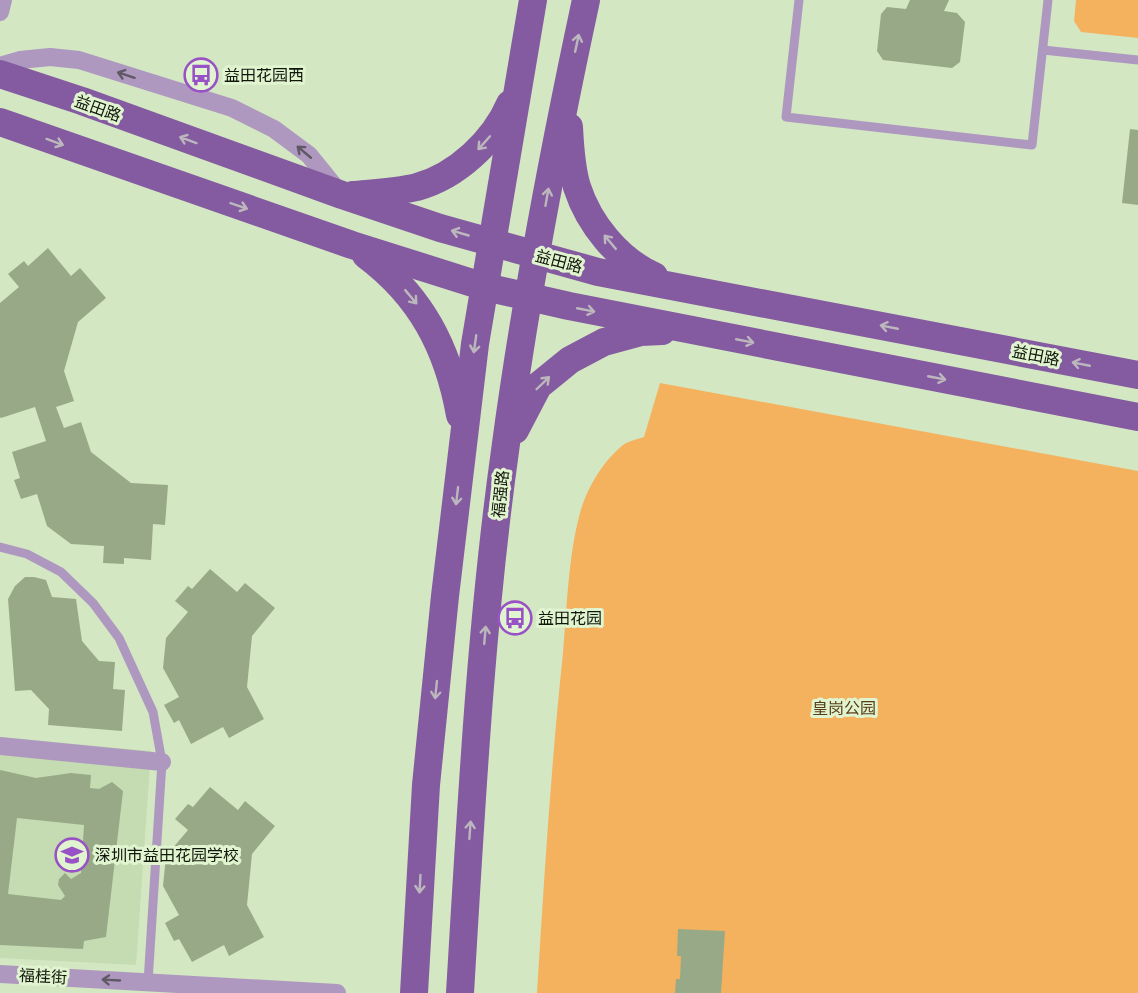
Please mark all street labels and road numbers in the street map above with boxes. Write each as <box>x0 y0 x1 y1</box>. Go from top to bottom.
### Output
street label: 益田路 <box>72 92 123 127</box>
street label: 益田路 <box>533 247 584 278</box>
street label: 益田路 <box>1010 343 1061 370</box>
street label: 福强路 <box>490 469 513 519</box>
street label: 福桂街 <box>18 967 67 988</box>

